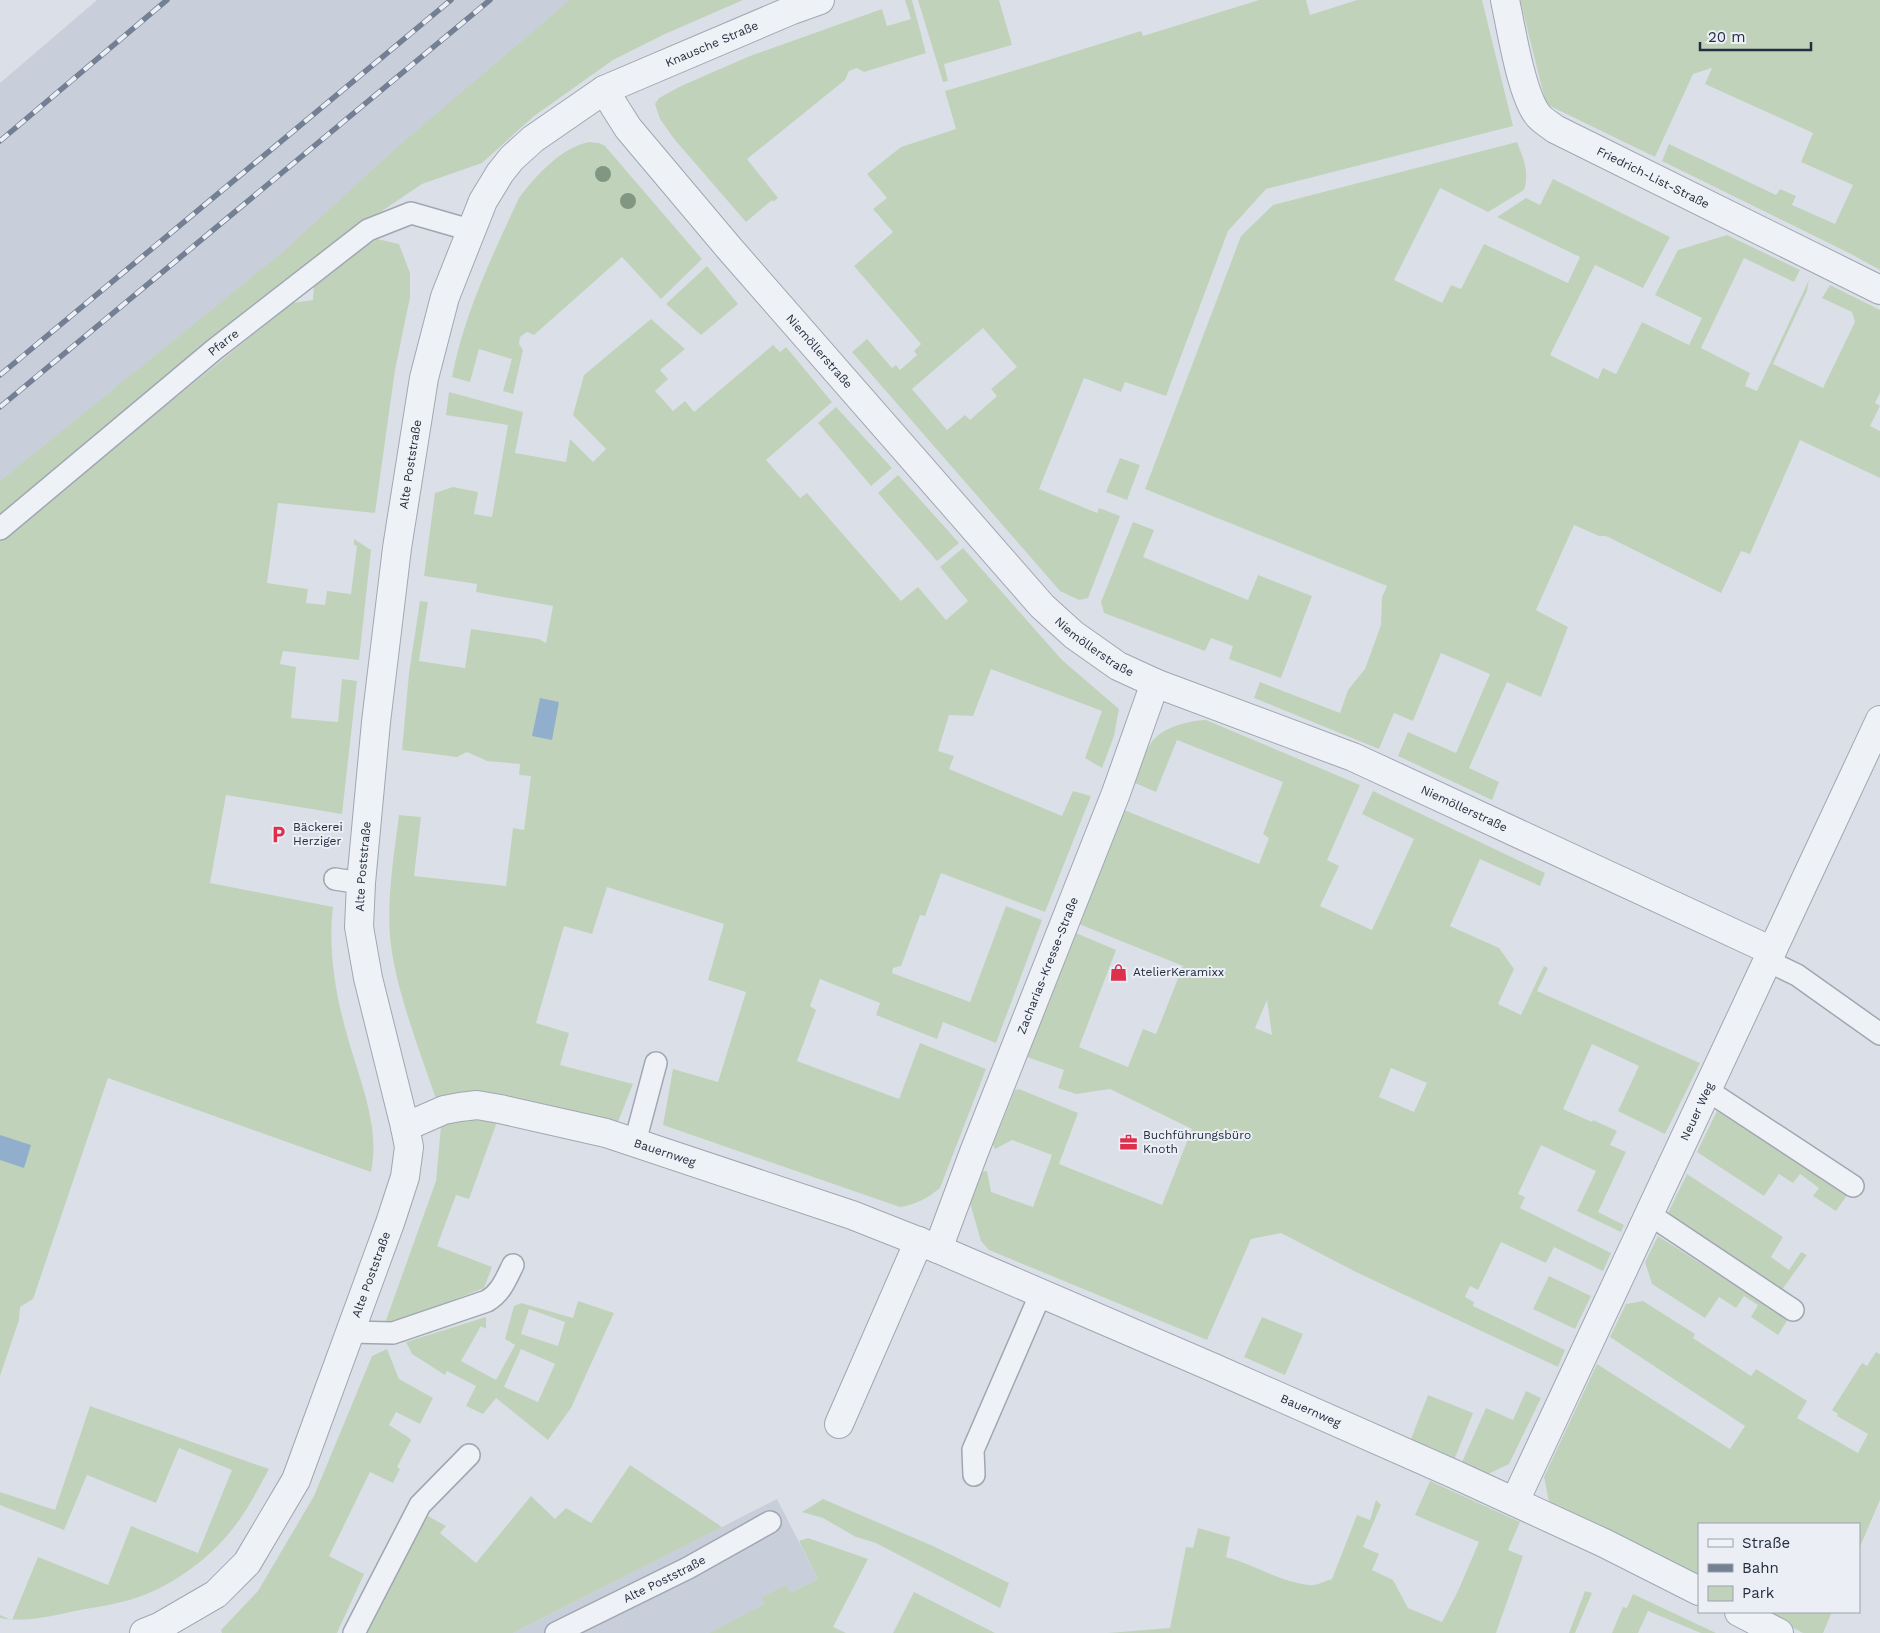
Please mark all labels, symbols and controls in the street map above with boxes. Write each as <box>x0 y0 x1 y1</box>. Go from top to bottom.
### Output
street label: Knausche Straße <box>663 18 760 70</box>
scale bar <box>1700 20 1811 52</box>
text: 20 m <box>1708 28 1746 46</box>
street label: Friedrich-List-Straße <box>1594 144 1712 211</box>
street label: Niemöllerstraße <box>783 311 855 391</box>
street label: Pfarre <box>205 326 242 359</box>
street label: Alte Poststraße <box>396 418 424 510</box>
street label: Niemöllerstraße <box>1052 614 1136 679</box>
street label: Niemöllerstraße <box>1419 782 1510 835</box>
place label: Bäckerei Herziger <box>293 820 343 848</box>
street label: Alte Poststraße <box>353 821 374 912</box>
parking icon: Bäckerei Herziger <box>269 824 289 844</box>
street label: Zacharias-Kresse-Straße <box>1014 895 1081 1036</box>
shop icon: AtelierKeramixx <box>1109 962 1129 982</box>
place label: AtelierKeramixx <box>1133 965 1224 979</box>
street label: Neuer Weg <box>1677 1079 1717 1143</box>
place label: Buchführungsbüro Knoth <box>1143 1128 1251 1156</box>
office icon: Buchführungsbüro Knoth <box>1119 1132 1139 1152</box>
street label: Bauernweg <box>632 1136 698 1170</box>
street label: Alte Poststraße <box>349 1230 393 1319</box>
street label: Bauernweg <box>1278 1391 1344 1430</box>
legend <box>1698 1523 1860 1613</box>
text: Straße <box>1742 1534 1790 1552</box>
street label: Alte Poststraße <box>621 1553 708 1606</box>
text: Bahn <box>1742 1559 1779 1577</box>
text: Park <box>1742 1584 1775 1602</box>

